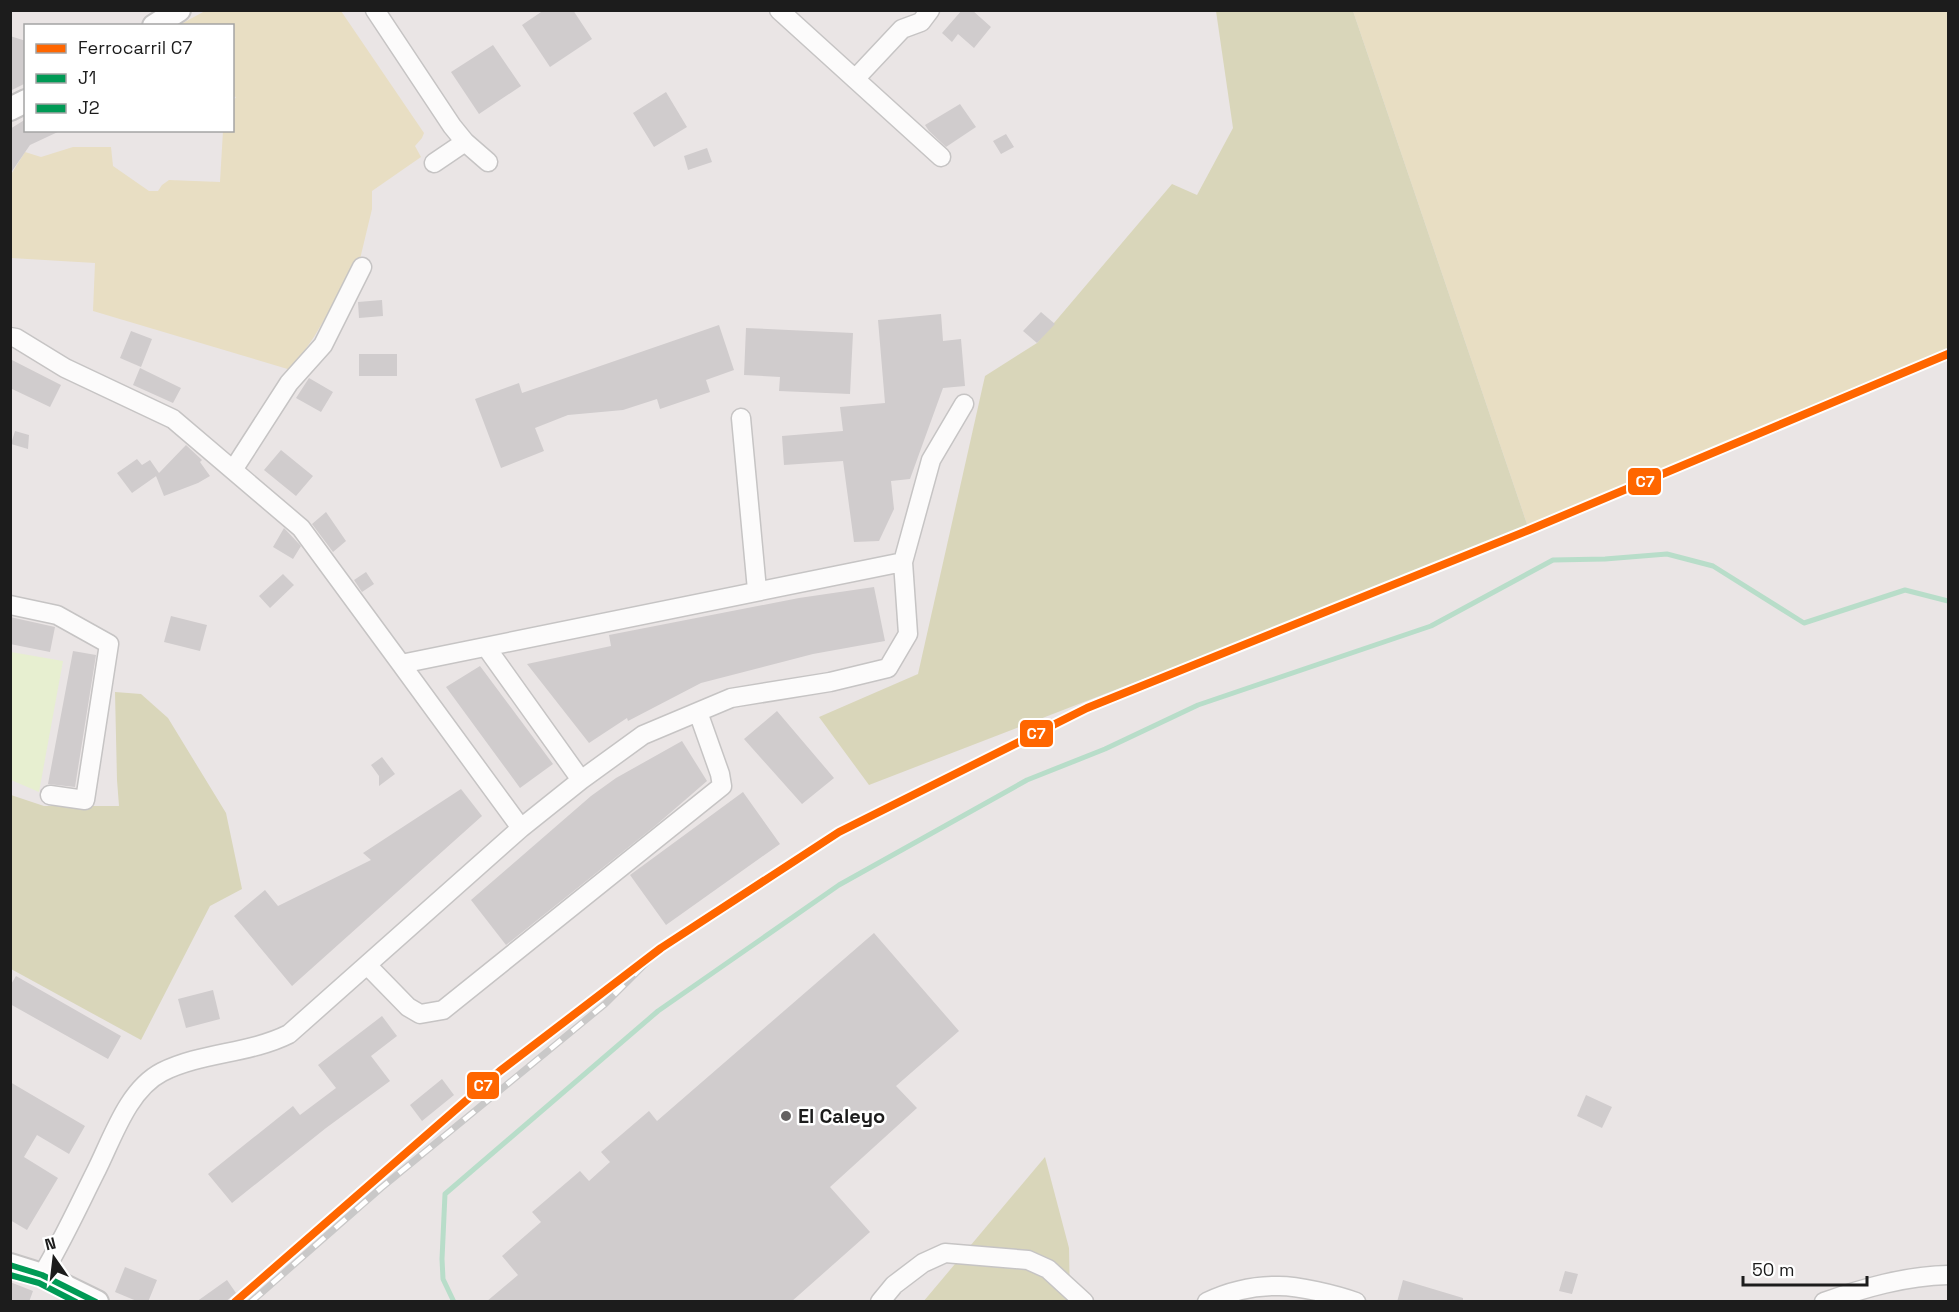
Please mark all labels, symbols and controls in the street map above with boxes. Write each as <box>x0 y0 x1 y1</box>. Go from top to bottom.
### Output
legend <box>24 24 234 132</box>
text: Ferrocarril C7 <box>78 36 192 59</box>
text: J1 <box>78 66 96 89</box>
text: J2 <box>78 96 100 119</box>
line badge: C7 <box>1627 467 1662 496</box>
text: C7 <box>1635 471 1655 492</box>
line badge: C7 <box>1019 719 1054 748</box>
text: C7 <box>1026 723 1046 744</box>
line badge: C7 <box>466 1071 500 1100</box>
text: C7 <box>473 1075 493 1096</box>
place label: El Caleyo <box>798 1103 885 1129</box>
marker: El Caleyo <box>779 1109 793 1123</box>
north arrow <box>24 1228 84 1288</box>
text: N <box>43 1232 58 1255</box>
scale bar <box>1743 1249 1868 1287</box>
text: 50 m <box>1752 1258 1794 1281</box>

